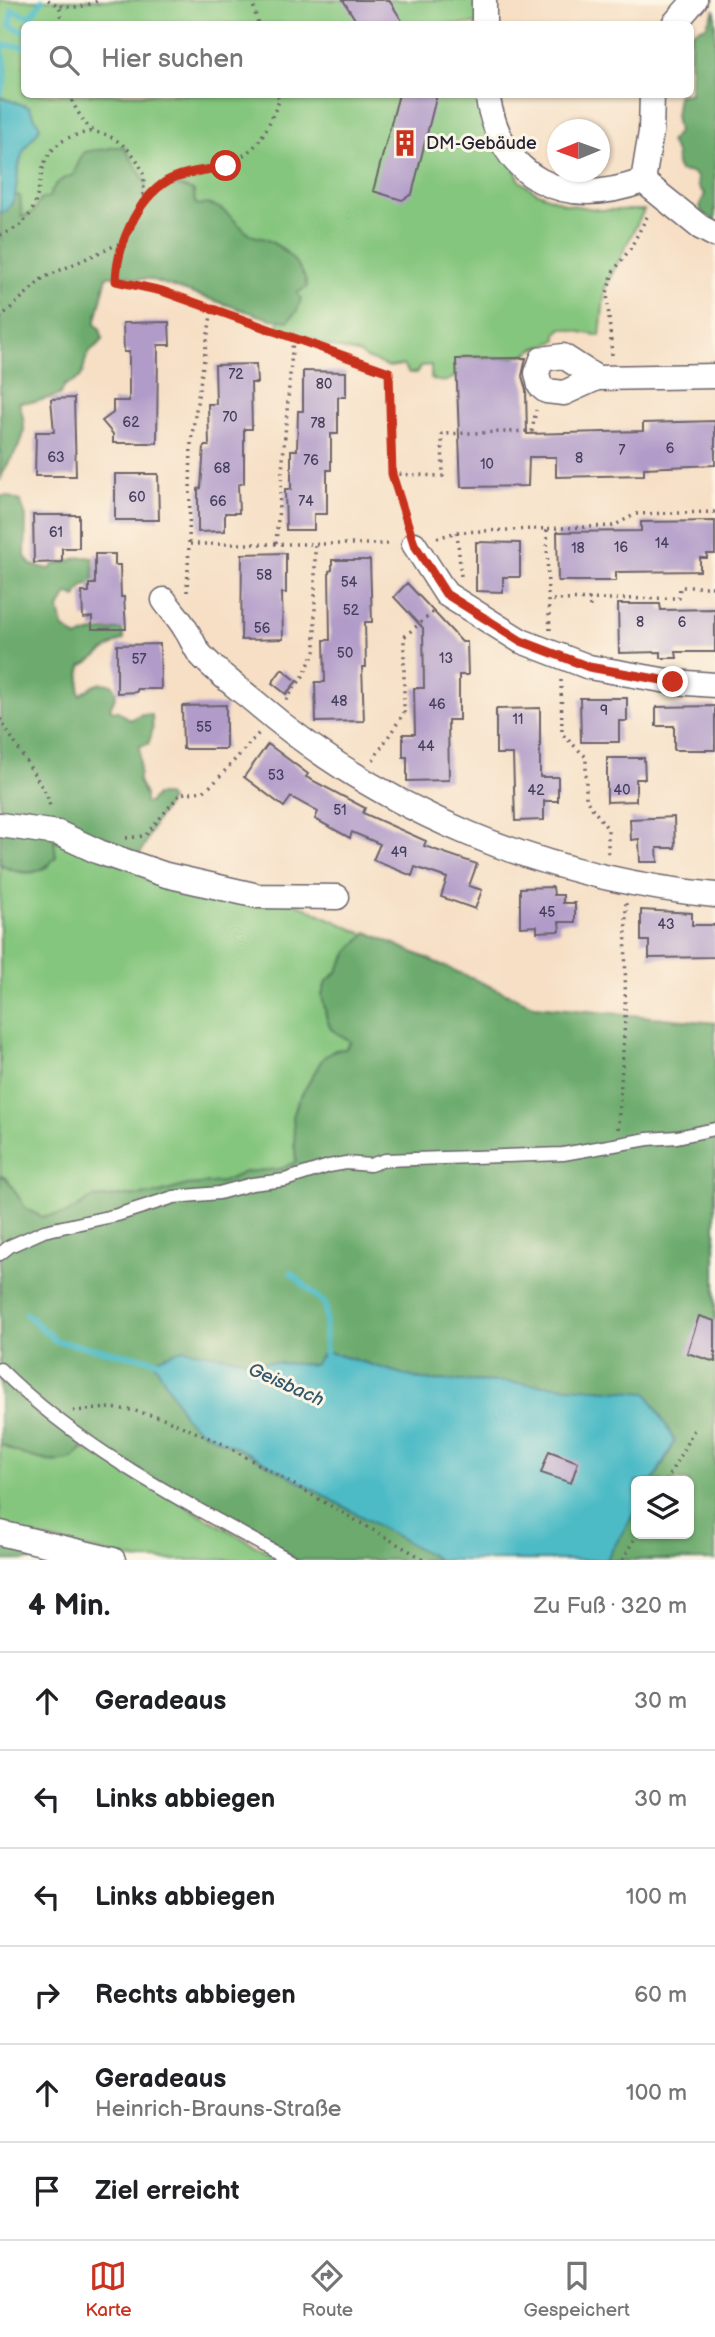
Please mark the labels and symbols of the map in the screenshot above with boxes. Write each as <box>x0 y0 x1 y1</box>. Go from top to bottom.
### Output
north arrow <box>547 119 610 182</box>
building icon: DM-Gebäude <box>390 128 420 158</box>
place label: DM-Gebäude <box>426 133 537 154</box>
route start <box>210 150 241 181</box>
house number: 72 <box>228 366 244 383</box>
house number: 80 <box>316 376 332 393</box>
house number: 70 <box>222 409 238 426</box>
house number: 62 <box>123 414 140 431</box>
house number: 78 <box>310 415 326 432</box>
house number: 6 <box>666 440 675 457</box>
house number: 7 <box>619 442 626 459</box>
house number: 63 <box>47 449 65 466</box>
house number: 8 <box>575 450 583 467</box>
house number: 76 <box>303 452 319 469</box>
house number: 10 <box>480 456 494 473</box>
house number: 68 <box>214 460 230 477</box>
house number: 60 <box>129 489 145 506</box>
house number: 66 <box>209 493 227 510</box>
house number: 74 <box>298 493 314 510</box>
house number: 61 <box>49 524 63 541</box>
house number: 14 <box>655 535 669 552</box>
house number: 16 <box>614 539 628 556</box>
house number: 18 <box>571 540 585 557</box>
house number: 58 <box>256 567 272 584</box>
house number: 54 <box>341 574 358 591</box>
house number: 52 <box>343 602 360 619</box>
house number: 8 <box>636 614 644 631</box>
house number: 6 <box>678 614 687 631</box>
house number: 56 <box>254 620 271 637</box>
house number: 50 <box>337 645 353 662</box>
house number: 13 <box>439 650 453 667</box>
house number: 57 <box>132 651 147 668</box>
route end <box>657 666 688 697</box>
house number: 48 <box>331 693 347 710</box>
house number: 46 <box>428 696 446 713</box>
house number: 9 <box>600 702 608 719</box>
house number: 11 <box>513 711 523 728</box>
house number: 55 <box>196 719 212 736</box>
house number: 44 <box>417 738 435 755</box>
house number: 53 <box>268 767 284 784</box>
house number: 42 <box>528 782 545 799</box>
house number: 40 <box>614 782 630 799</box>
house number: 51 <box>333 802 347 819</box>
house number: 49 <box>391 844 407 861</box>
house number: 45 <box>539 904 555 921</box>
house number: 43 <box>657 916 675 933</box>
water label: Geisbach <box>245 1358 327 1412</box>

